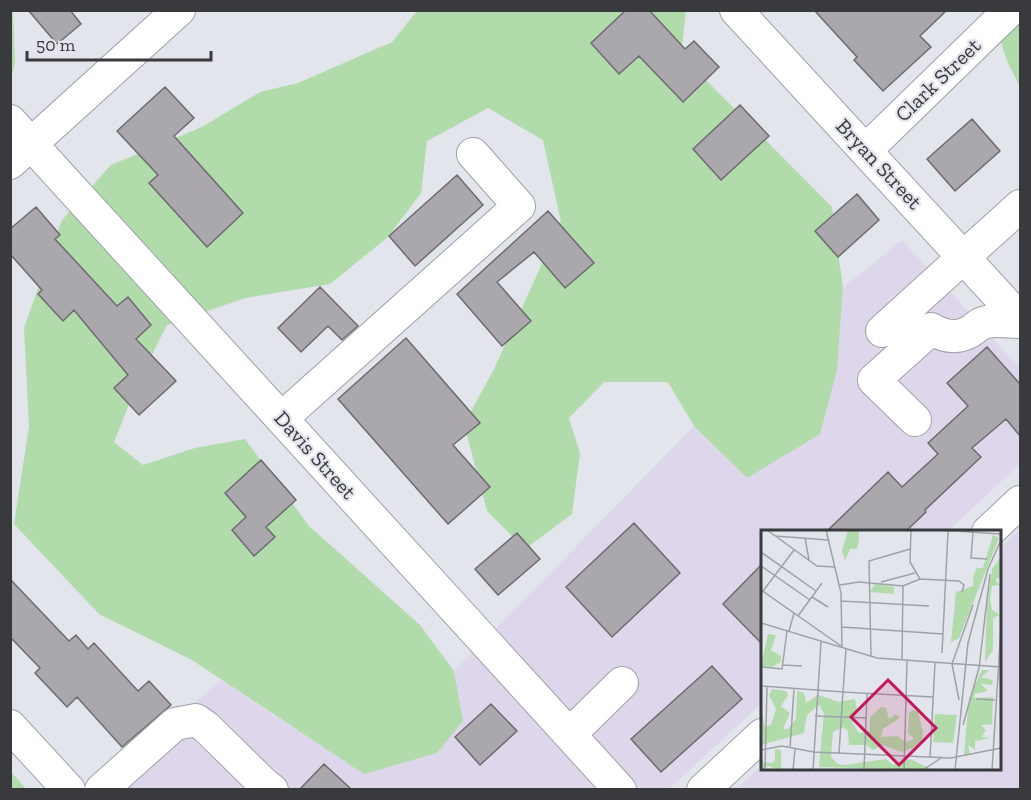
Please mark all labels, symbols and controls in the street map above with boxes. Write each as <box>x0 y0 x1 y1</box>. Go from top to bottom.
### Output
scale bar <box>27 24 212 62</box>
street label: Clark Street <box>890 33 986 126</box>
text: 50 m <box>36 34 76 56</box>
street label: Bryan Street <box>831 113 928 214</box>
street label: Davis Street <box>269 405 362 504</box>
inset map <box>761 530 1001 770</box>

